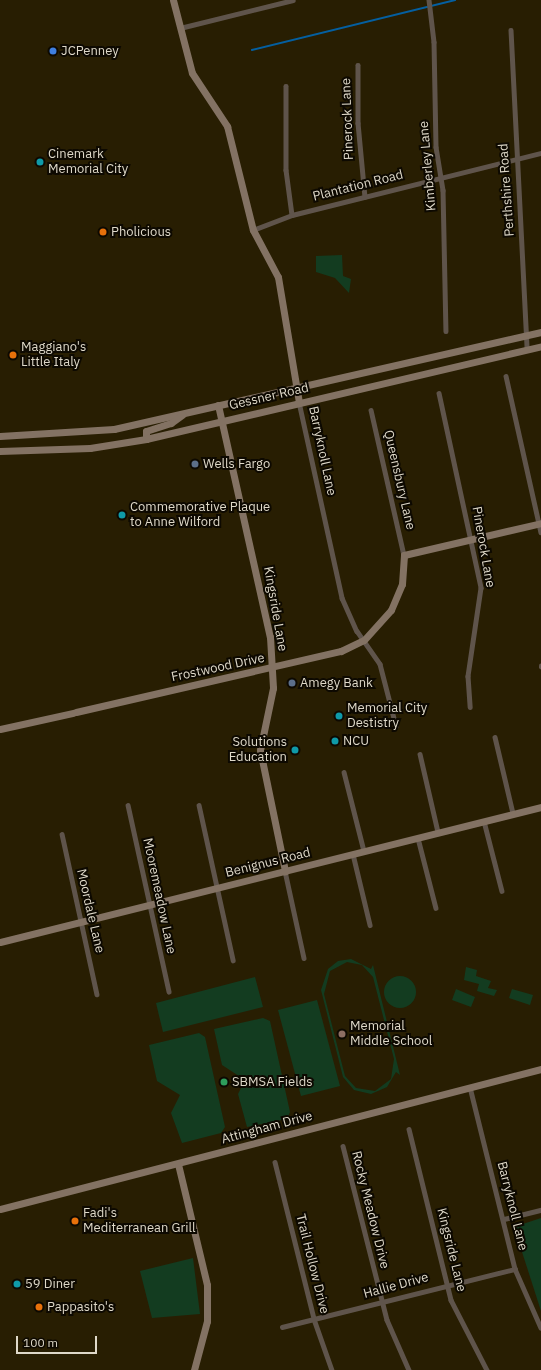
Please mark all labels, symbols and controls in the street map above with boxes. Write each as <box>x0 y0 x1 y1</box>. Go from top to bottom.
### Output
place label: JCPenney <box>61 43 119 59</box>
marker: JCPenney <box>48 46 58 56</box>
street label: Pinerock Lane <box>339 78 357 160</box>
street label: Kimberley Lane <box>416 120 440 212</box>
street label: Perthshire Road <box>496 143 518 237</box>
place label: Cinemark Memorial City <box>48 147 128 178</box>
marker: Cinemark Memorial City <box>35 157 45 167</box>
street label: Plantation Road <box>311 167 405 205</box>
place label: Pholicious <box>111 224 171 240</box>
marker: Pholicious <box>98 227 108 237</box>
place label: Maggiano's Little Italy <box>21 340 86 371</box>
marker: Maggiano's Little Italy <box>8 350 18 360</box>
street label: Gessner Road <box>228 380 310 414</box>
street label: Barryknoll Lane <box>305 405 339 497</box>
street label: Queensbury Lane <box>380 429 418 531</box>
place label: Wells Fargo <box>203 456 270 472</box>
marker: Wells Fargo <box>190 459 200 469</box>
place label: Commemorative Plaque to Anne Wilford <box>130 500 270 531</box>
street label: Pinerock Lane <box>468 505 498 589</box>
marker: Commemorative Plaque to Anne Wilford <box>117 510 127 520</box>
street label: Kingsride Lane <box>260 565 290 653</box>
street label: Frostwood Drive <box>170 650 266 686</box>
place label: Amegy Bank <box>300 675 373 691</box>
marker: Amegy Bank <box>287 678 297 688</box>
place label: Memorial City Destistry <box>347 701 427 732</box>
marker: Memorial City Destistry <box>334 711 344 721</box>
place label: NCU <box>343 733 369 749</box>
place label: Solutions Education <box>229 735 287 766</box>
marker: NCU <box>330 736 340 746</box>
marker: Solutions Education <box>290 745 300 755</box>
street label: Mooremeadow Lane <box>139 837 179 955</box>
street label: Benignus Road <box>224 845 312 881</box>
street label: Moordale Lane <box>73 867 107 955</box>
place label: Memorial Middle School <box>350 1019 432 1050</box>
marker: Memorial Middle School <box>337 1029 347 1039</box>
place label: SBMSA Fields <box>232 1074 313 1090</box>
marker: SBMSA Fields <box>219 1077 229 1087</box>
street label: Attingham Drive <box>220 1108 314 1148</box>
street label: Rocky Meadow Drive <box>348 1149 392 1271</box>
street label: Barryknoll Lane <box>493 1160 531 1252</box>
place label: Fadi's Mediterranean Grill <box>83 1206 196 1237</box>
street label: Kingsride Lane <box>433 1206 469 1294</box>
street label: Trail Hollow Drive <box>292 1212 332 1316</box>
marker: Fadi's Mediterranean Grill <box>70 1216 80 1226</box>
street label: Hallie Drive <box>362 1270 430 1302</box>
place label: 59 Diner <box>25 1276 75 1292</box>
marker: 59 Diner <box>12 1279 22 1289</box>
place label: Pappasito's <box>47 1299 114 1315</box>
marker: Pappasito's <box>34 1302 44 1312</box>
scale bar <box>18 1328 99 1354</box>
text: 100 m <box>23 1335 58 1350</box>

